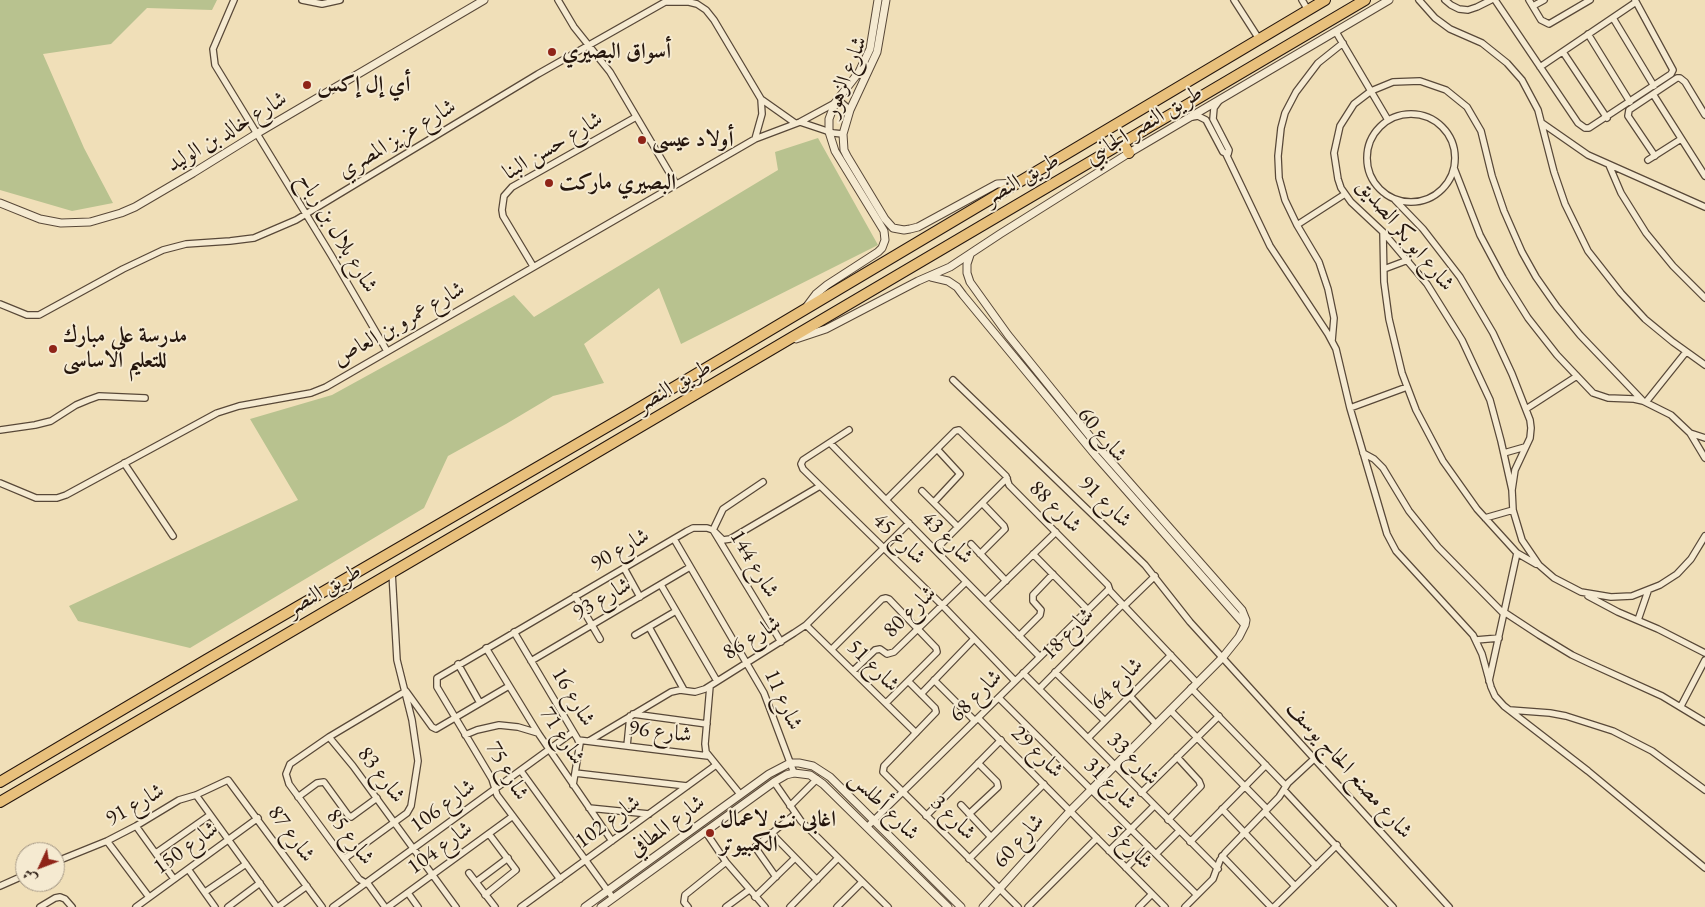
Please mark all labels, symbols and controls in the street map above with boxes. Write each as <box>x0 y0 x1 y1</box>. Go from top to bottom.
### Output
street label: شارع الزهور <box>818 33 874 121</box>
place label: أسواق البصيري <box>562 39 671 65</box>
marker: أسواق البصيري <box>546 46 558 58</box>
place label: أي إل إكس <box>317 72 410 98</box>
marker: أي إل إكس <box>301 79 313 91</box>
street label: طريق النصر الجانبي <box>1080 80 1208 170</box>
street label: شارع خالد بن الوليد <box>162 86 292 178</box>
street label: شارع عزيز المصري <box>333 93 461 185</box>
street label: شارع حسن البنا <box>498 106 608 186</box>
place label: أولاد عيسى <box>652 127 734 153</box>
marker: أولاد عيسى <box>636 134 648 146</box>
street label: طريق النصر <box>980 147 1064 211</box>
street label: شارع بلال بن رباح <box>291 168 383 298</box>
place label: البصيري ماركت <box>559 170 676 196</box>
street label: شارع ابو بكر الصديق <box>1350 173 1460 297</box>
marker: البصيري ماركت <box>543 177 555 189</box>
street label: شارع عمرو بن العاص <box>328 276 470 372</box>
place label: مدرسة على مبارك للتعليم الاساسى <box>63 323 187 374</box>
marker: مدرسة على مبارك للتعليم الاساسى <box>47 343 59 355</box>
street label: طريق النصر <box>632 354 716 418</box>
street label: شارع 60 <box>1071 402 1133 468</box>
street label: شارع 91 <box>1073 470 1137 534</box>
street label: شارع 88 <box>1023 475 1087 539</box>
street label: شارع 43 <box>915 506 979 570</box>
street label: شارع 45 <box>867 507 931 571</box>
street label: شارع 90 <box>586 523 654 577</box>
street label: شارع 144 <box>724 525 784 603</box>
street label: طريق النصر <box>282 558 366 622</box>
street label: شارع 93 <box>568 572 636 626</box>
street label: شارع 80 <box>878 580 942 644</box>
street label: شارع 18 <box>1036 602 1100 666</box>
street label: شارع 86 <box>718 610 786 666</box>
street label: شارع 51 <box>841 634 905 698</box>
street label: شارع 64 <box>1085 652 1149 716</box>
street label: شارع 16 <box>545 663 601 731</box>
street label: شارع 68 <box>944 664 1008 728</box>
street label: شارع 11 <box>758 666 808 734</box>
street label: شارع مصنع الحاج يوسف <box>1280 696 1418 844</box>
street label: شارع 71 <box>534 702 590 770</box>
street label: شارع 96 <box>627 715 693 749</box>
street label: شارع 29 <box>1005 720 1069 784</box>
street label: شارع 33 <box>1101 727 1165 791</box>
street label: شارع 75 <box>480 737 534 805</box>
street label: شارع 83 <box>351 742 411 808</box>
street label: شارع 31 <box>1078 752 1142 816</box>
street label: شارع أطلس <box>843 765 925 847</box>
street label: شارع 106 <box>405 773 481 839</box>
street label: شارع 91 <box>101 778 169 832</box>
street label: شارع 102 <box>570 789 646 855</box>
street label: شارع المطافي <box>624 789 710 863</box>
street label: شارع 3 <box>925 790 981 846</box>
street label: شارع 87 <box>262 800 320 868</box>
street label: شارع 85 <box>320 804 380 870</box>
place label: اغابى نت لاعمال الكمبيوتر <box>720 807 836 858</box>
street label: شارع 60 <box>988 808 1050 874</box>
street label: شارع 150 <box>148 815 224 881</box>
street label: شارع 104 <box>402 815 478 881</box>
street label: شارع 5 <box>1102 819 1158 875</box>
marker: اغابى نت لاعمال الكمبيوتر <box>704 827 716 839</box>
north arrow <box>15 842 65 892</box>
text: ش <box>18 865 41 888</box>

